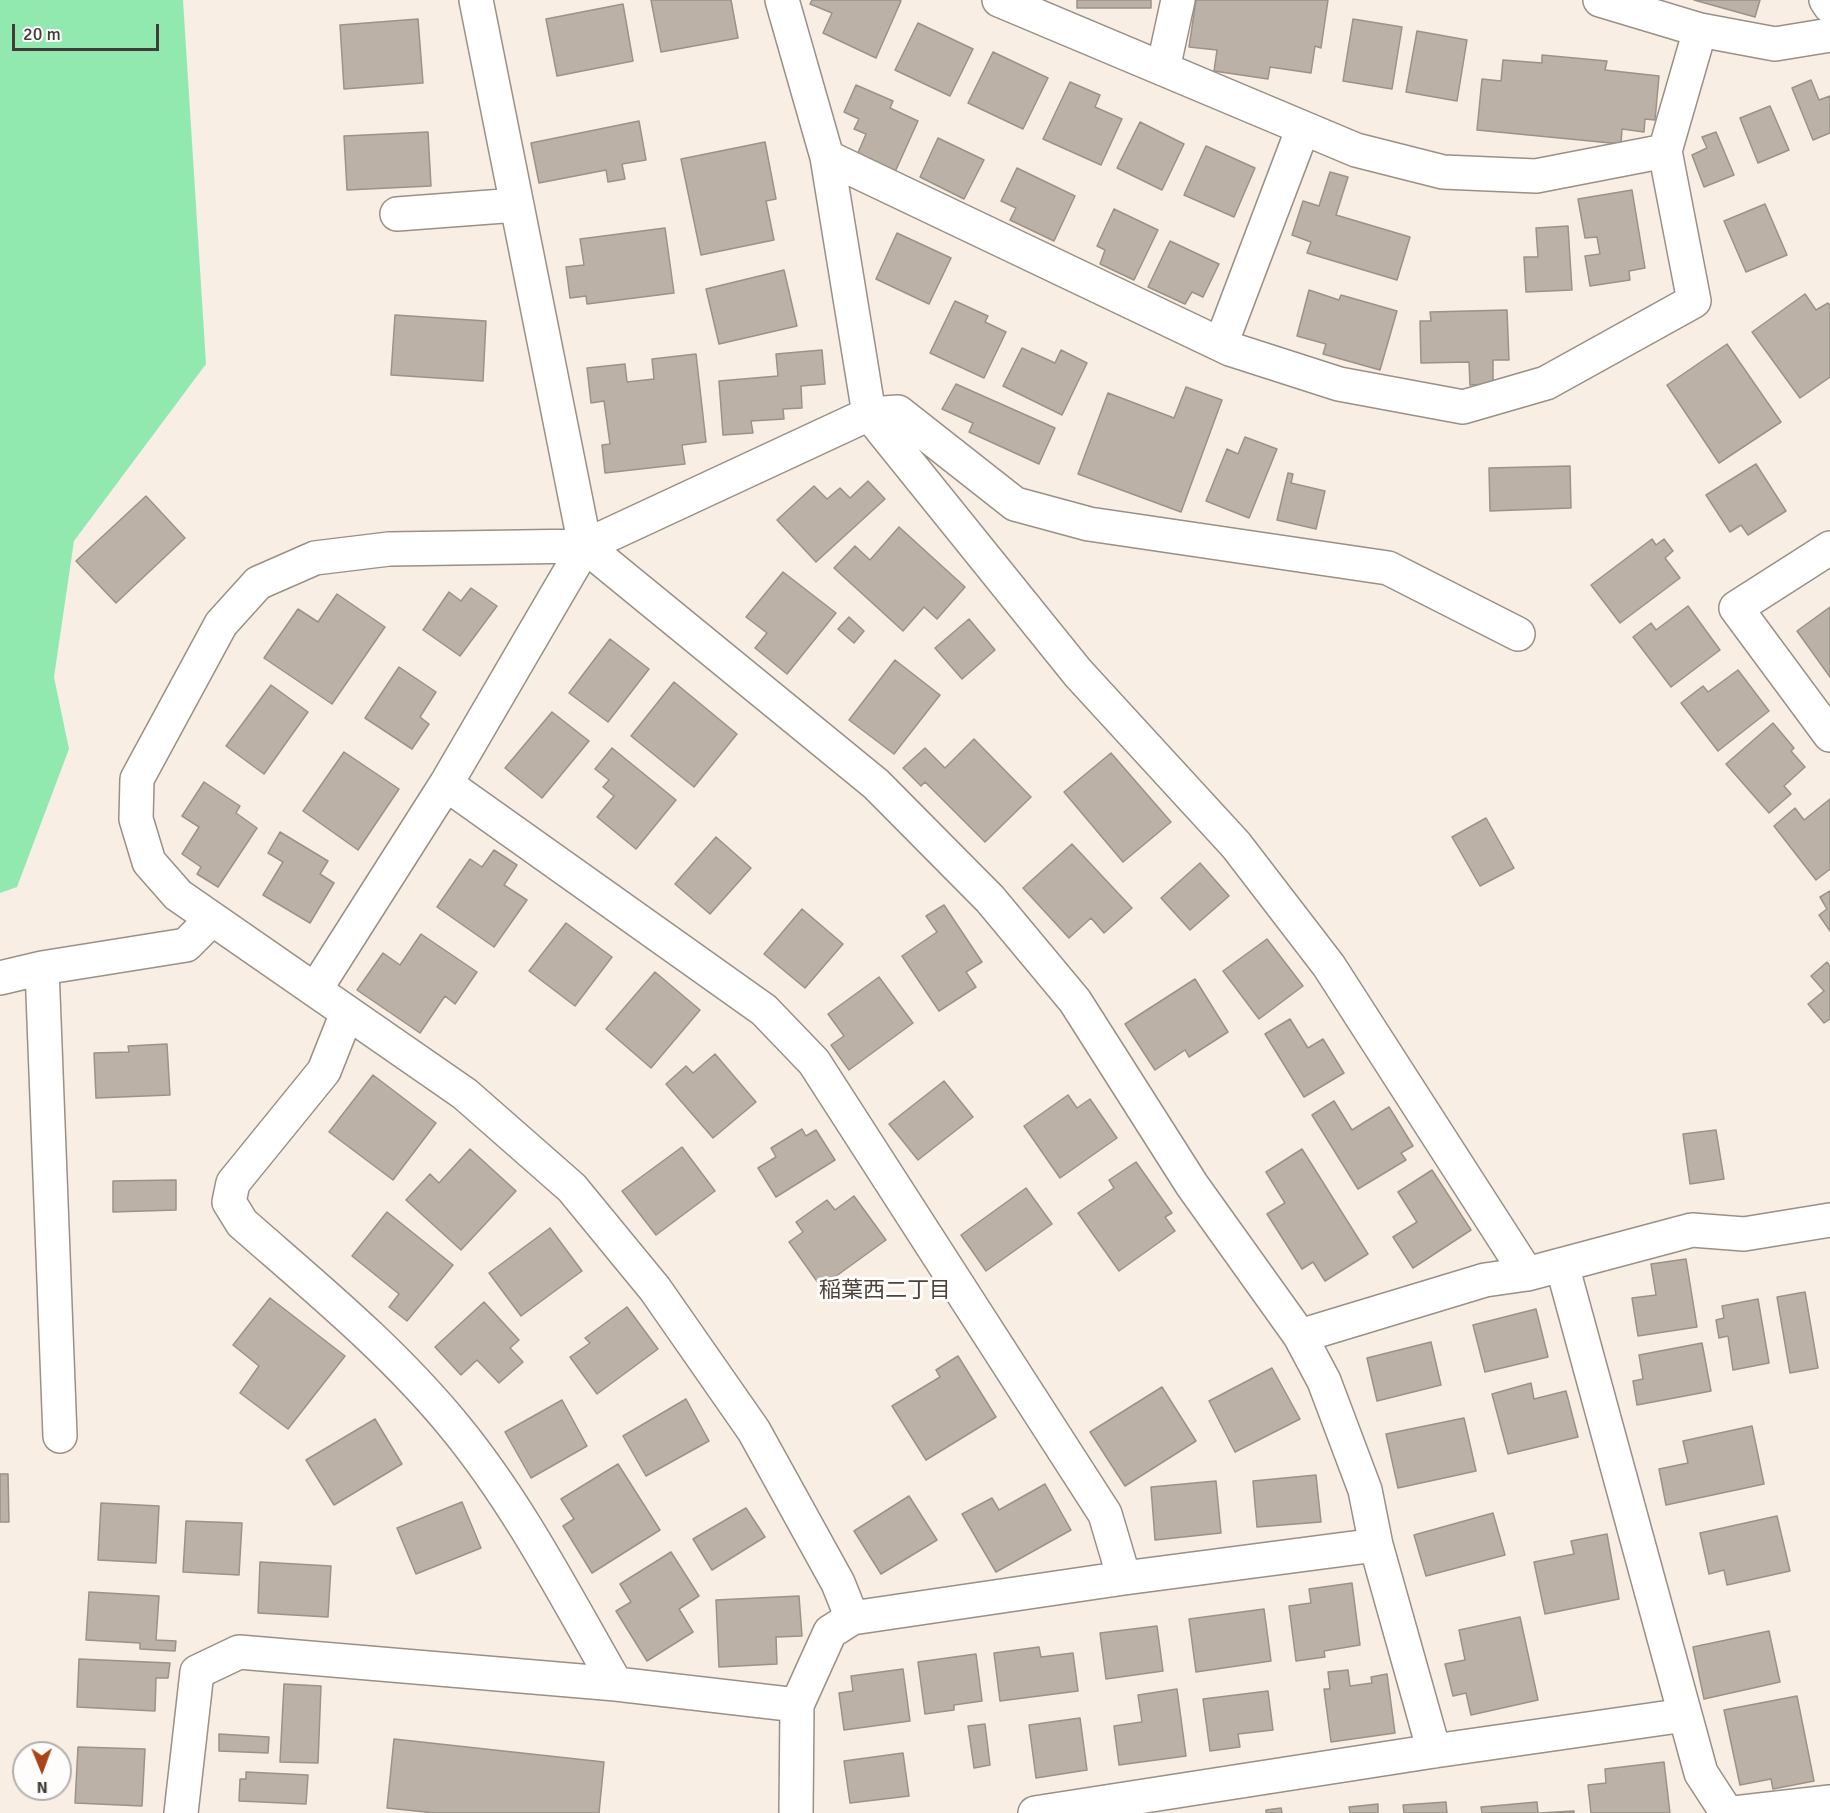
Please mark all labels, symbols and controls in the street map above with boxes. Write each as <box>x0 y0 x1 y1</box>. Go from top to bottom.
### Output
scale bar <box>15 12 162 50</box>
text: 20 m <box>23 23 61 45</box>
district label: 稲葉西二丁目 <box>819 1278 951 1304</box>
north arrow <box>12 1741 72 1801</box>
text: N <box>37 1777 48 1797</box>

